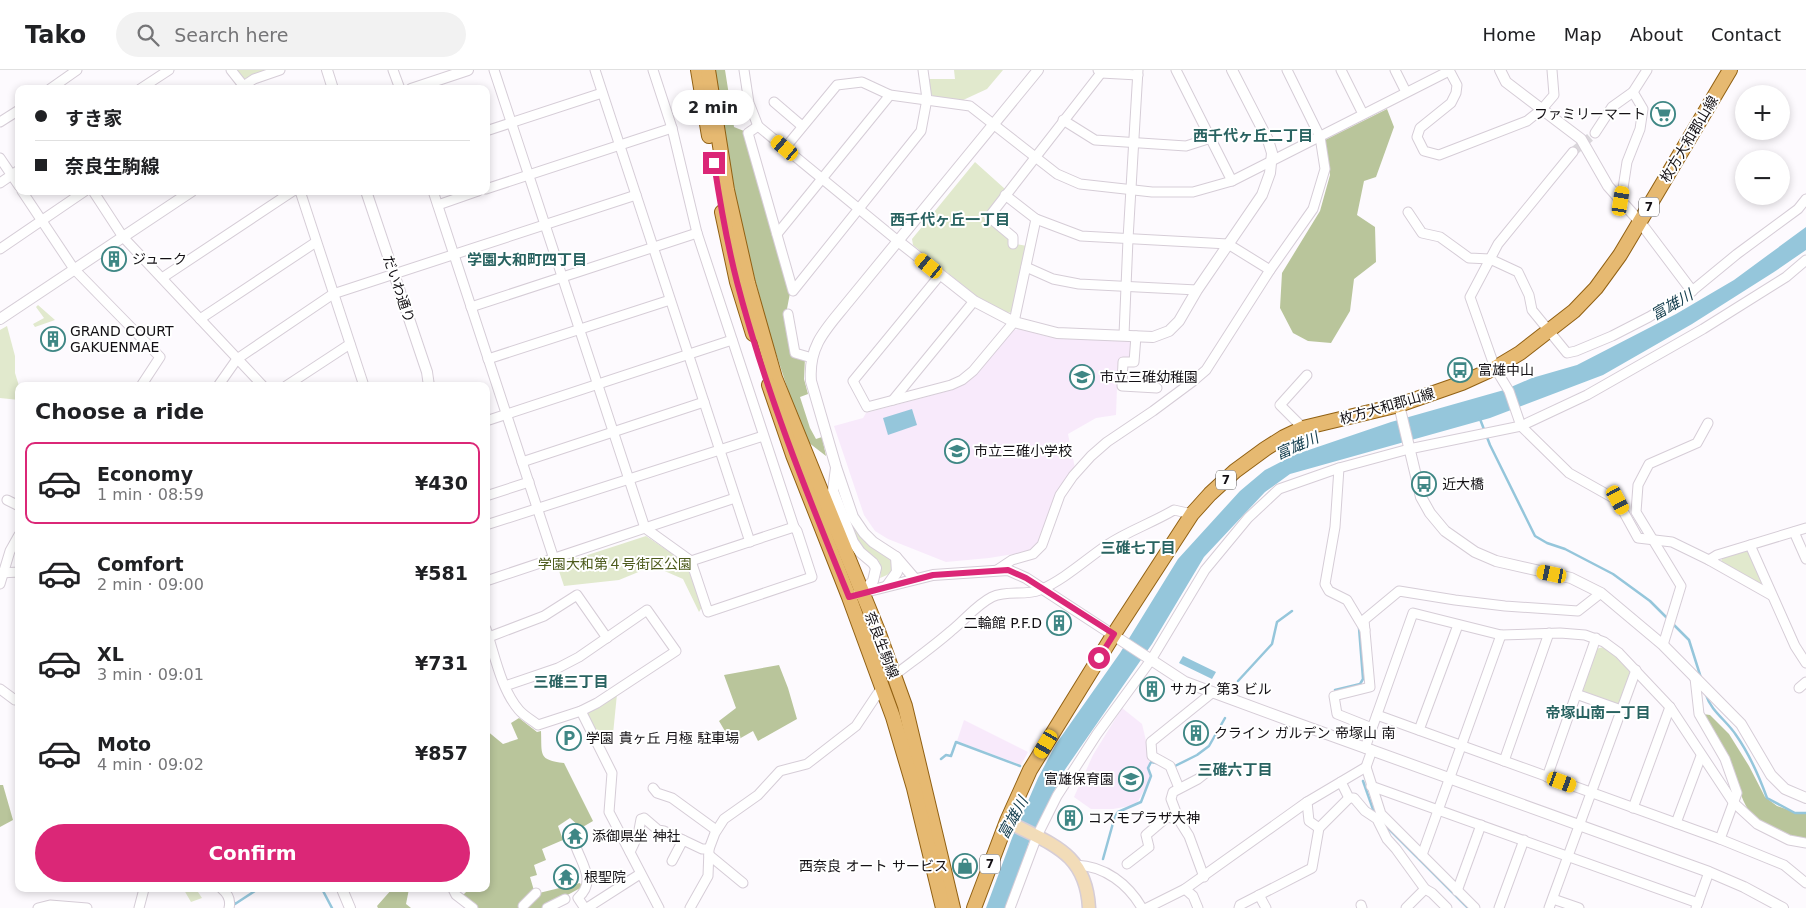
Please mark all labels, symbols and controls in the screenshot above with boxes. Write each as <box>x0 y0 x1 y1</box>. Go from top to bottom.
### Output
search box <box>116 12 466 57</box>
text: Tako <box>25 21 86 49</box>
icon: search <box>134 21 162 49</box>
text: Search here <box>174 24 288 46</box>
text: Home <box>1483 24 1536 45</box>
text: Map <box>1564 24 1602 45</box>
text: About <box>1630 24 1683 45</box>
text: Contact <box>1711 24 1781 45</box>
map controls <box>1735 85 1790 205</box>
button: + <box>1735 85 1790 140</box>
callout: 2 min <box>673 91 755 126</box>
street label: 枚方大和郡山線 <box>1657 93 1721 185</box>
text: 2 min <box>688 98 738 117</box>
supermarket icon: ファミリーマート <box>1650 101 1676 127</box>
place label: ファミリーマート <box>1534 106 1646 122</box>
text: すき家 <box>65 107 122 129</box>
district label: 西千代ヶ丘二丁目 <box>1193 127 1313 145</box>
car <box>768 133 801 163</box>
button: − <box>1735 150 1790 205</box>
route end <box>703 152 725 174</box>
text: 奈良生駒線 <box>65 155 160 177</box>
car <box>1611 185 1630 217</box>
road number: 7 <box>1639 198 1659 216</box>
district label: 西千代ヶ丘一丁目 <box>890 211 1010 229</box>
building icon: ジューク <box>101 246 127 272</box>
place label: ジューク <box>132 251 187 267</box>
district label: 学園大和町四丁目 <box>467 251 587 269</box>
car <box>912 251 945 281</box>
street label: だいわ通り <box>380 253 418 325</box>
water label: 富雄川 <box>1648 285 1698 324</box>
place label: GRAND COURT GAKUENMAE <box>70 323 174 355</box>
building icon: GRAND COURT GAKUENMAE <box>40 326 66 352</box>
bus stop icon: 富雄中山 <box>1447 357 1473 383</box>
place label: 富雄中山 <box>1478 362 1534 378</box>
school or university icon: 市立三碓幼稚園 <box>1069 364 1095 390</box>
place label: 市立三碓幼稚園 <box>1100 369 1198 385</box>
street label: 枚方大和郡山線 <box>1338 385 1436 427</box>
text: Choose a ride <box>35 399 204 424</box>
water label: 富雄川 <box>1273 428 1323 463</box>
school or university icon: 市立三碓小学校 <box>944 438 970 464</box>
place label: 市立三碓小学校 <box>974 443 1072 459</box>
icon: car <box>37 461 82 506</box>
text: Economy <box>97 463 193 485</box>
road number: 7 <box>1216 470 1236 490</box>
bus stop icon: 近大橋 <box>1411 471 1437 497</box>
text: ¥430 <box>415 472 468 494</box>
place label: 近大橋 <box>1442 476 1484 492</box>
car <box>1604 483 1631 517</box>
text: 1 min · 08:59 <box>97 485 204 504</box>
district label: 三碓七丁目 <box>1100 539 1176 557</box>
icon: car <box>37 551 82 596</box>
text: Comfort <box>97 553 184 575</box>
park label: 学園大和第４号街区公園 <box>538 556 692 572</box>
text: ¥581 <box>415 562 468 584</box>
car <box>1535 564 1568 584</box>
text: 2 min · 09:00 <box>97 575 204 594</box>
street label: 奈良生駒線 <box>862 609 902 681</box>
building icon: 二輪館 P.F.D <box>1046 610 1072 636</box>
place label: 二輪館 P.F.D <box>964 615 1042 631</box>
icon: car <box>37 641 82 686</box>
text: XL <box>97 643 124 665</box>
route start <box>1088 647 1110 669</box>
text: ¥731 <box>415 652 468 674</box>
text: 3 min · 09:01 <box>97 665 204 684</box>
district label: 三碓三丁目 <box>533 673 609 691</box>
building icon: サカイ 第3 ビル <box>1139 676 1165 702</box>
place label: サカイ 第3 ビル <box>1170 681 1272 697</box>
district label: 帝塚山南一丁目 <box>1545 704 1651 722</box>
building icon: クライン ガルデン 帝塚山 南 <box>1183 720 1209 746</box>
parking icon: 学園 貴ヶ丘 月極 駐車場 <box>556 725 582 751</box>
place label: クライン ガルデン 帝塚山 南 <box>1214 725 1395 741</box>
car <box>1032 727 1059 761</box>
place label: 学園 貴ヶ丘 月極 駐車場 <box>586 730 739 746</box>
icon: car <box>37 731 82 776</box>
text: Moto <box>97 733 151 755</box>
text: ¥857 <box>415 742 468 764</box>
text: 4 min · 09:02 <box>97 755 204 774</box>
district label: 三碓六丁目 <box>1197 761 1273 779</box>
school or university icon: 富雄保育園 <box>1118 766 1144 792</box>
car <box>1545 770 1578 794</box>
place label: 富雄保育園 <box>1044 771 1114 787</box>
water label: 富雄川 <box>994 792 1033 842</box>
building icon: コスモプラザ大神 <box>1057 805 1083 831</box>
place label: コスモプラザ大神 <box>1088 810 1200 826</box>
temple icon: 添御県坐 神社 <box>562 823 588 849</box>
button: Confirm <box>35 824 470 882</box>
place label: 添御県坐 神社 <box>592 828 680 844</box>
shop icon: 西奈良 オート サービス <box>952 853 978 879</box>
road number: 7 <box>980 854 1000 874</box>
place label: 西奈良 オート サービス <box>799 858 948 874</box>
temple icon: 根聖院 <box>553 864 579 890</box>
place label: 根聖院 <box>584 869 626 885</box>

